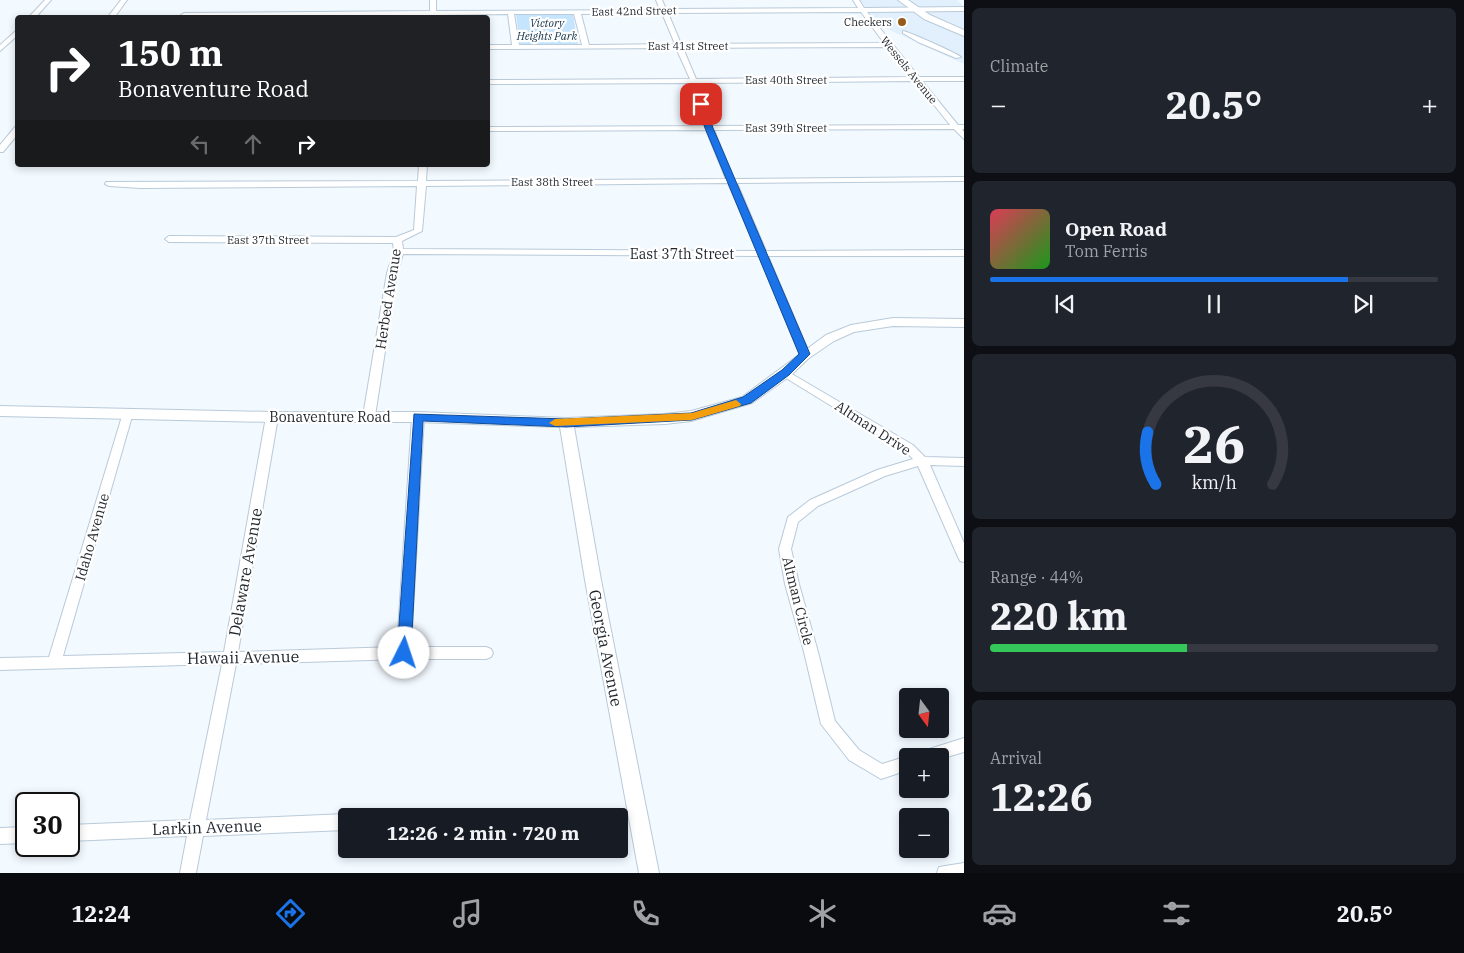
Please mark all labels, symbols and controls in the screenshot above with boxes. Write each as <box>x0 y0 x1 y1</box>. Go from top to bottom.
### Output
street label: East 42nd Street <box>591 3 677 19</box>
place label: Checkers <box>844 15 892 29</box>
park label: Victory Heights Park <box>516 16 577 43</box>
marker: Checkers <box>896 16 908 28</box>
text: 150 m <box>118 30 223 76</box>
street label: Wessels Avenue <box>878 34 940 107</box>
icon: right <box>35 35 100 100</box>
street label: East 41st Street <box>648 39 728 53</box>
text: Climate <box>990 56 1048 76</box>
street label: East 40th Street <box>745 73 827 87</box>
text: Bonaventure Road <box>118 74 309 103</box>
text: 20.5° <box>1166 80 1262 129</box>
pin <box>680 83 722 125</box>
text: − <box>990 86 1007 123</box>
text: + <box>1421 86 1438 123</box>
icon: arrive <box>687 90 715 118</box>
street label: East 39th Street <box>745 121 827 135</box>
icon: left <box>186 130 214 158</box>
icon: ahead <box>239 130 267 158</box>
icon: right <box>292 130 320 158</box>
street label: East 38th Street <box>511 175 593 189</box>
text: Open Road <box>1065 217 1167 241</box>
street label: East 37th Street <box>227 233 309 247</box>
text: Tom Ferris <box>1065 241 1148 261</box>
street label: East 37th Street <box>630 245 734 263</box>
street label: Herbed Avenue <box>371 247 405 351</box>
icon: previous <box>1051 290 1079 318</box>
icon: pause <box>1200 290 1228 318</box>
icon: next <box>1349 290 1377 318</box>
street label: Altman Drive <box>832 397 914 459</box>
street label: Bonaventure Road <box>269 408 391 426</box>
text: 26 <box>1183 410 1245 477</box>
text: km/h <box>1191 471 1237 494</box>
street label: Idaho Avenue <box>71 491 113 583</box>
street label: Delaware Avenue <box>224 506 266 638</box>
street label: Altman Circle <box>778 555 818 647</box>
text: Range · 44% <box>990 567 1083 587</box>
street label: Georgia Avenue <box>585 588 627 708</box>
text: 220 km <box>990 591 1128 640</box>
position arrow <box>377 626 429 678</box>
street label: Hawaii Avenue <box>187 646 299 668</box>
north arrow <box>899 688 949 738</box>
map controls <box>899 688 949 858</box>
button: + <box>899 748 949 798</box>
text: Arrival <box>990 748 1042 768</box>
text: 12:26 <box>990 772 1093 821</box>
speed limit sign: 30 <box>15 792 80 857</box>
button: − <box>899 808 949 858</box>
street label: Larkin Avenue <box>152 815 262 839</box>
text: 12:26 · 2 min · 720 m <box>387 821 579 845</box>
icon: directions <box>273 896 308 931</box>
icon: music <box>450 896 485 931</box>
icon: phone <box>628 896 663 931</box>
icon: climate <box>805 896 840 931</box>
icon: car <box>982 896 1017 931</box>
icon: filters <box>1159 896 1194 931</box>
text: 12:24 <box>71 899 131 928</box>
text: 20.5° <box>1337 899 1393 928</box>

